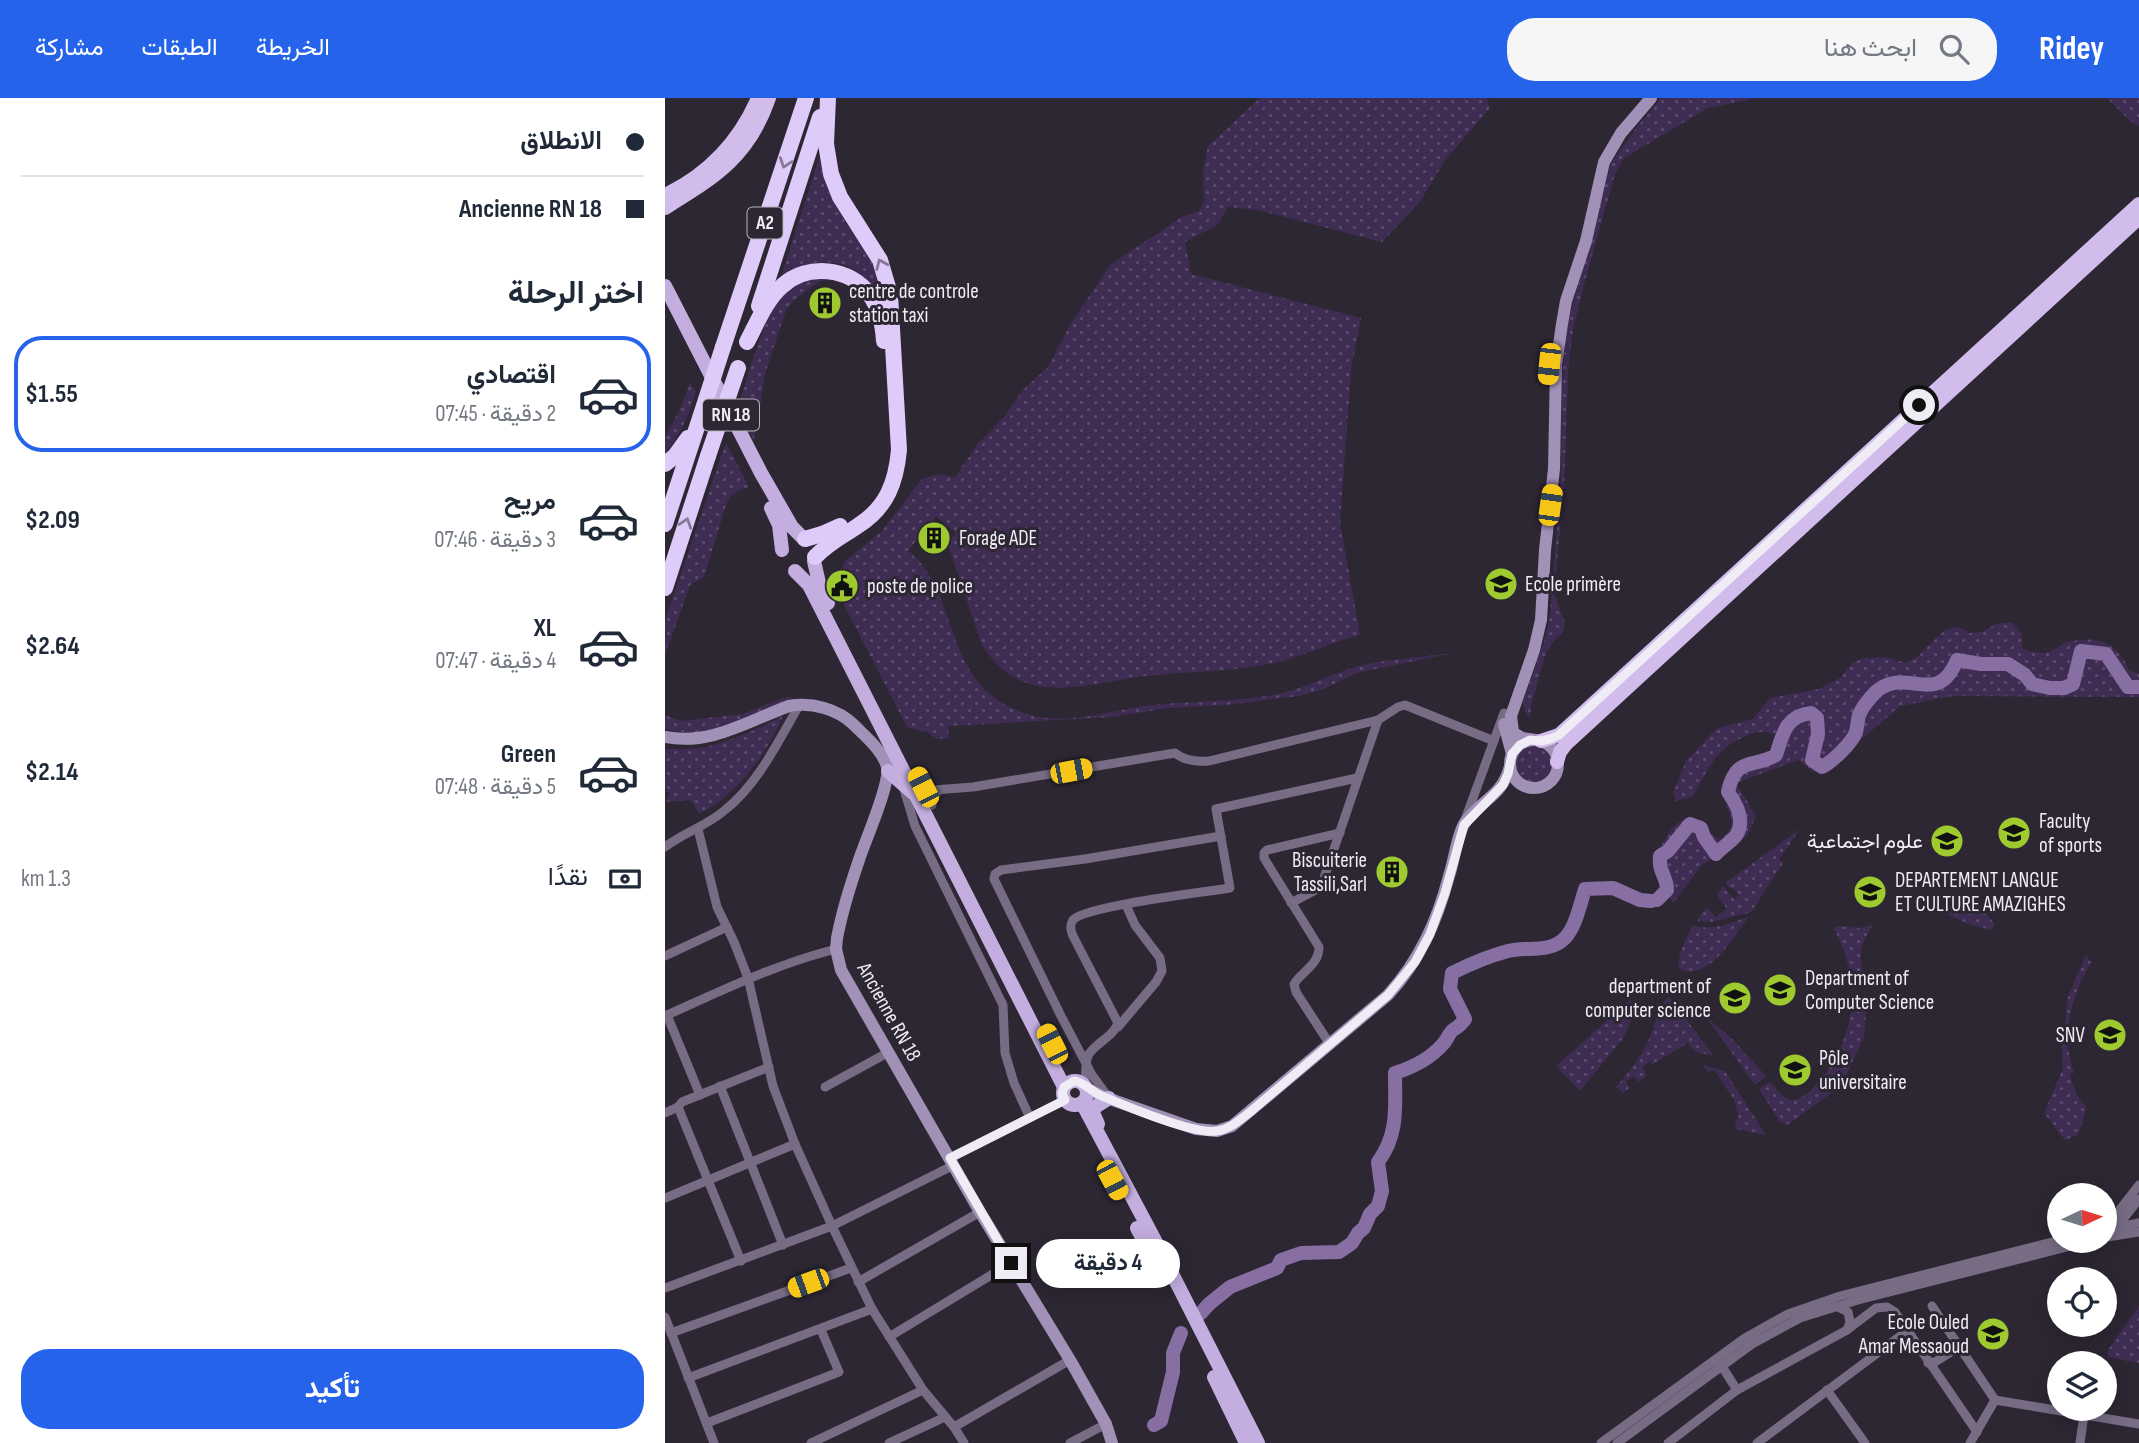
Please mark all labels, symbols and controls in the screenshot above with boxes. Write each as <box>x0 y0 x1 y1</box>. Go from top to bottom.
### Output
search box <box>1507 18 1997 81</box>
text: Ridey <box>2039 29 2104 69</box>
icon: search <box>1935 30 1973 68</box>
text: مشاركة <box>35 33 103 62</box>
text: الطبقات <box>141 33 218 62</box>
text: الخريطة <box>256 33 330 62</box>
text: ابحث هنا <box>1824 33 1917 64</box>
text: الانطلاق <box>520 126 602 157</box>
one-way arrow <box>779 156 793 169</box>
text: Ancienne RN 18 <box>459 194 602 225</box>
road number: A2 <box>747 208 783 238</box>
one-way arrow <box>875 259 889 271</box>
text: اختر الرحلة <box>508 274 644 313</box>
place label: centre de controle station taxi <box>849 279 979 328</box>
building icon: centre de controle station taxi <box>806 284 844 322</box>
car <box>1537 342 1562 386</box>
text: اقتصادي <box>467 360 556 391</box>
icon: car <box>577 363 640 426</box>
text: $1.55 <box>25 379 78 410</box>
route start <box>1903 389 1935 421</box>
text: 2 دقيقة · 07:45 <box>435 400 556 428</box>
road number: RN 18 <box>703 400 759 430</box>
car <box>1537 483 1564 527</box>
text: مريح <box>504 486 556 517</box>
icon: car <box>577 489 640 552</box>
text: $2.09 <box>25 505 80 536</box>
one-way arrow <box>678 518 693 530</box>
building icon: Forage ADE <box>915 519 953 557</box>
text: 3 دقيقة · 07:46 <box>434 526 556 554</box>
place label: Forage ADE <box>959 526 1037 551</box>
school or university icon: Ecole primère <box>1482 565 1520 603</box>
public building icon: poste de police <box>823 567 861 605</box>
place label: Ecole primère <box>1525 572 1621 597</box>
place label: poste de police <box>867 574 973 599</box>
text: XL <box>534 613 556 644</box>
icon: car <box>577 615 640 678</box>
text: $2.64 <box>25 631 80 662</box>
text: 4 دقيقة · 07:47 <box>435 647 556 675</box>
text: Green <box>501 739 556 770</box>
icon: car <box>577 741 640 804</box>
text: $2.14 <box>25 757 78 788</box>
car <box>1049 757 1094 785</box>
car <box>905 764 942 810</box>
text: 5 دقيقة · 07:48 <box>435 773 556 801</box>
place label: Faculty of sports <box>2039 809 2102 858</box>
school or university icon: Faculty of sports <box>1995 814 2033 852</box>
school or university icon: علوم اجتماعية <box>1928 822 1966 860</box>
place label: علوم اجتماعية <box>1807 829 1923 855</box>
place label: Biscuiterie Tassili,Sarl <box>1292 848 1367 897</box>
building icon: Biscuiterie Tassili,Sarl <box>1373 853 1411 891</box>
icon: cash <box>606 860 644 898</box>
text: نقدًا <box>548 862 588 893</box>
text: 1.3 km <box>21 865 71 893</box>
place label: DEPARTEMENT LANGUE ET CULTURE AMAZIGHES <box>1895 868 2066 917</box>
school or university icon: DEPARTEMENT LANGUE ET CULTURE AMAZIGHES <box>1851 873 1889 911</box>
street label: Ancienne RN 18 <box>851 957 926 1066</box>
place label: Department of Computer Science <box>1805 966 1934 1015</box>
school or university icon: Department of Computer Science <box>1761 971 1799 1009</box>
place label: department of computer science <box>1585 974 1712 1023</box>
school or university icon: department of computer science <box>1716 979 1754 1017</box>
school or university icon: SNV <box>2091 1016 2129 1054</box>
car <box>1034 1021 1071 1067</box>
place label: SNV <box>2056 1023 2086 1048</box>
place label: Pôle universitaire <box>1819 1046 1907 1095</box>
school or university icon: Pôle universitaire <box>1776 1051 1814 1089</box>
car <box>1093 1157 1132 1203</box>
north arrow <box>2047 1183 2117 1253</box>
map controls <box>2047 1183 2117 1421</box>
callout: 4 دقيقة <box>1035 1238 1179 1288</box>
route end <box>995 1247 1027 1279</box>
text: 4 دقيقة <box>1074 1249 1142 1277</box>
car <box>785 1266 832 1300</box>
button: locate <box>2047 1267 2117 1337</box>
place label: Ecole Ouled Amar Messaoud <box>1858 1310 1969 1359</box>
school or university icon: Ecole Ouled Amar Messaoud <box>1974 1315 2012 1353</box>
button: تأكيد <box>21 1349 644 1429</box>
button: layers <box>2047 1351 2117 1421</box>

